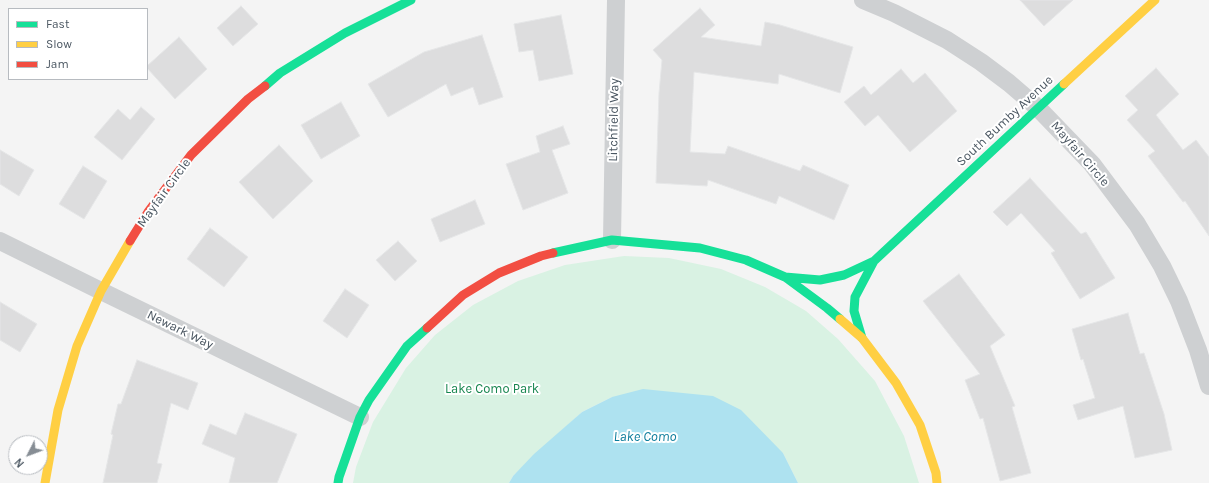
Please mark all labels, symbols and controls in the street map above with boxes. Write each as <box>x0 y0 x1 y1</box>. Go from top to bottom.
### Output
legend <box>8 8 148 80</box>
text: Fast <box>46 17 69 31</box>
text: Slow <box>46 37 72 51</box>
text: Jam <box>46 57 69 71</box>
street label: South Bumby Avenue <box>953 72 1057 170</box>
street label: Litchfield Way <box>605 78 623 162</box>
street label: Mayfair Circle <box>1048 118 1112 190</box>
street label: Mayfair Circle <box>134 156 194 230</box>
street label: Newark Way <box>144 307 216 353</box>
park label: Lake Como Park <box>445 381 539 397</box>
water label: Lake Como <box>614 429 676 445</box>
north arrow <box>8 435 48 475</box>
text: N <box>12 455 27 470</box>

